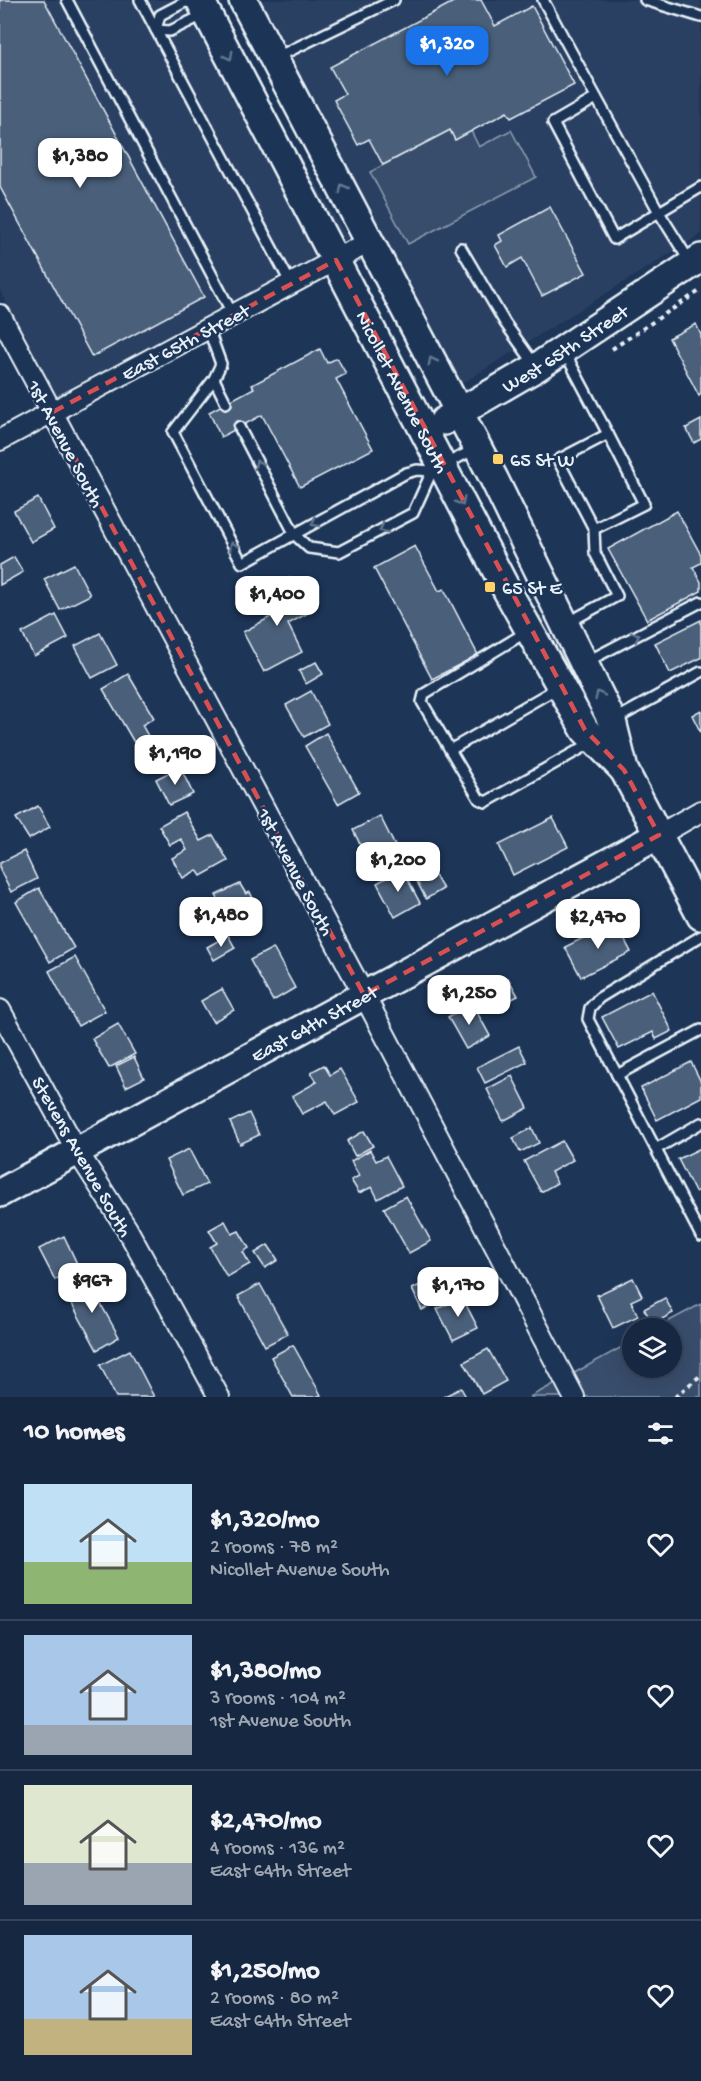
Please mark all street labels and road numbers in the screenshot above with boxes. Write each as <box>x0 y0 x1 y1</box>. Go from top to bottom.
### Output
street label: East 65th Street <box>119 300 256 387</box>
street label: West 65th Street <box>499 301 635 400</box>
street label: Nicollet Avenue South <box>349 308 452 478</box>
street label: 1st Avenue South <box>20 376 107 513</box>
street label: 1st Avenue South <box>250 804 337 941</box>
street label: East 64th Street <box>248 981 384 1069</box>
street label: Stevens Avenue South <box>25 1073 135 1242</box>

